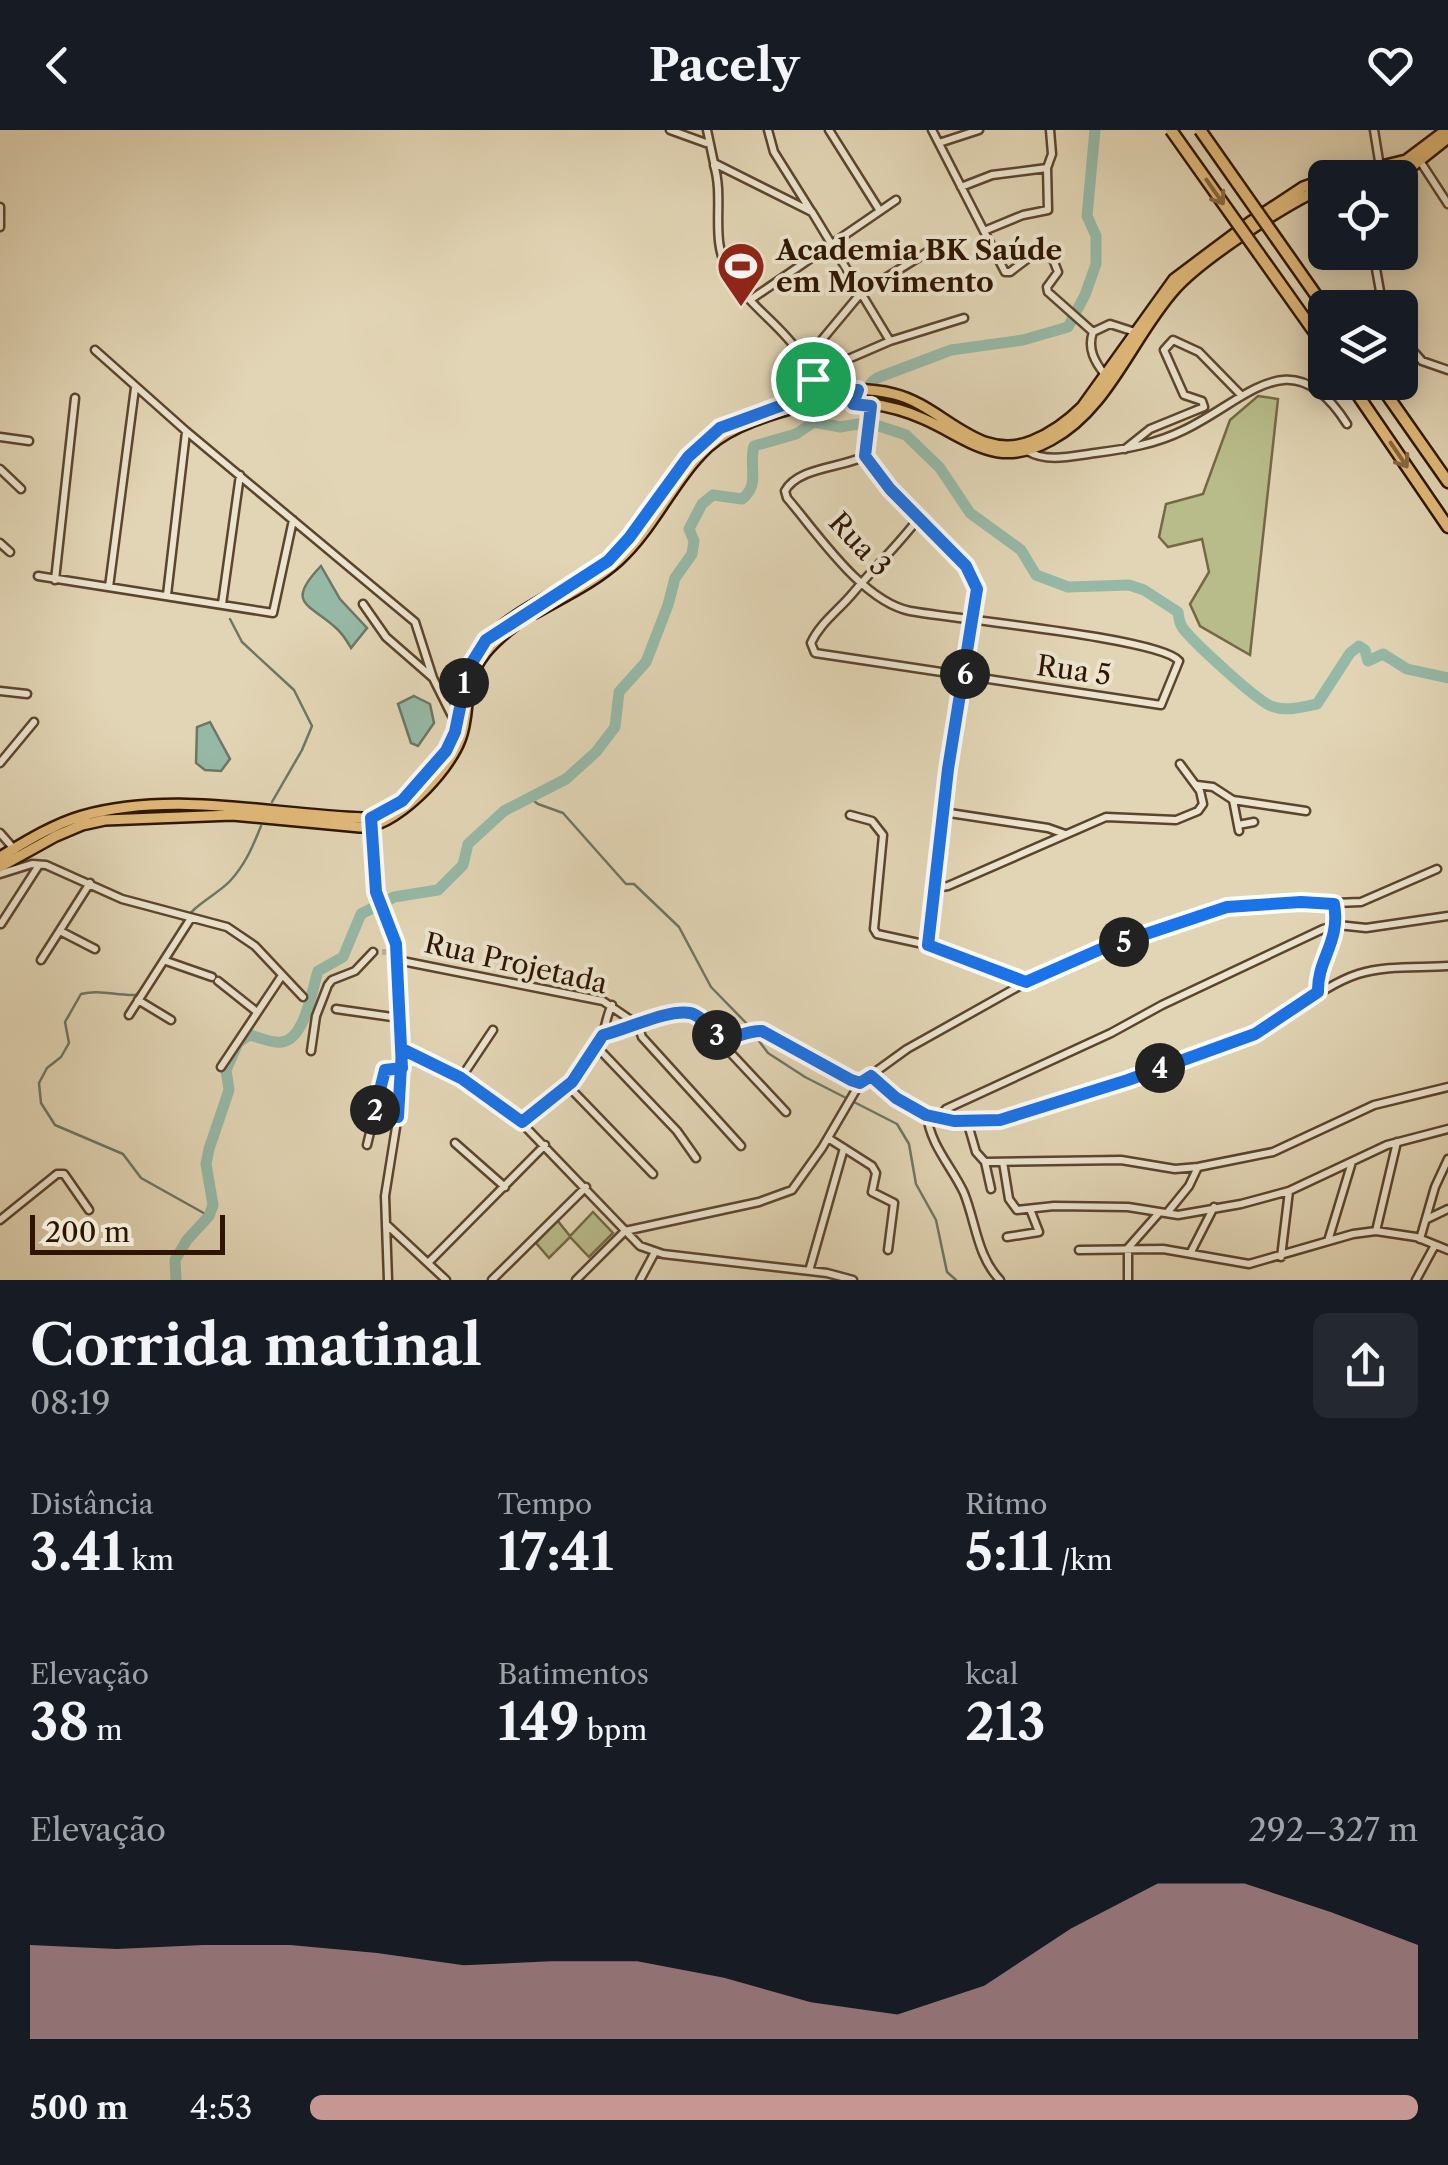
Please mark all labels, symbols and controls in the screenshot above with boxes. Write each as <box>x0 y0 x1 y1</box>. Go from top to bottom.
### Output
text: Pacely <box>649 37 799 93</box>
icon: back <box>30 38 85 93</box>
icon: heart <box>1363 38 1418 93</box>
map controls <box>1308 160 1418 400</box>
button: locate <box>1308 160 1418 270</box>
one-way arrow <box>1204 178 1225 205</box>
place label: Academia BK Saúde em Movimento <box>775 233 1062 299</box>
sports icon: Academia BK Saúde em Movimento <box>715 240 767 308</box>
button: layers <box>1308 290 1418 400</box>
pin <box>771 337 856 422</box>
icon: arrive <box>786 352 841 407</box>
one-way arrow <box>1388 440 1409 468</box>
street label: Rua 3 <box>822 505 898 583</box>
street label: Rua 5 <box>1035 648 1113 692</box>
pin: 6 <box>940 649 990 699</box>
text: 6 <box>957 657 973 691</box>
pin: 1 <box>439 658 489 708</box>
text: 1 <box>458 666 470 700</box>
pin: 5 <box>1099 917 1149 967</box>
street label: Rua Projetada <box>421 925 611 1001</box>
text: 5 <box>1116 925 1132 959</box>
pin: 3 <box>692 1010 742 1060</box>
text: 3 <box>709 1018 725 1052</box>
pin: 4 <box>1135 1043 1185 1093</box>
text: 4 <box>1152 1051 1168 1085</box>
pin: 2 <box>350 1085 400 1135</box>
text: 2 <box>367 1093 383 1127</box>
scale bar <box>30 1210 225 1254</box>
text: 200 m <box>45 1215 130 1249</box>
text: Corrida matinal <box>30 1312 482 1379</box>
button: share <box>1313 1313 1418 1418</box>
text: 08:19 <box>30 1383 110 1422</box>
text: Distância <box>30 1487 153 1521</box>
text: Tempo <box>498 1487 592 1521</box>
text: Ritmo <box>965 1487 1047 1521</box>
text: 3.41 <box>30 1521 124 1583</box>
text: 17:41 <box>498 1521 613 1583</box>
text: 5:11 <box>965 1521 1053 1583</box>
text: km <box>124 1543 174 1577</box>
text: /km <box>1053 1543 1113 1577</box>
text: Elevação <box>30 1657 149 1691</box>
text: Batimentos <box>498 1657 649 1691</box>
text: kcal <box>965 1657 1018 1691</box>
text: 38 <box>30 1691 89 1753</box>
text: 149 <box>498 1691 580 1753</box>
text: 213 <box>965 1691 1046 1753</box>
text: m <box>89 1713 123 1747</box>
text: bpm <box>580 1713 647 1747</box>
text: Elevação <box>30 1810 166 1849</box>
text: 292–327 m <box>1249 1810 1418 1849</box>
text: 500 m <box>30 2088 128 2127</box>
text: 4:53 <box>190 2088 252 2127</box>

